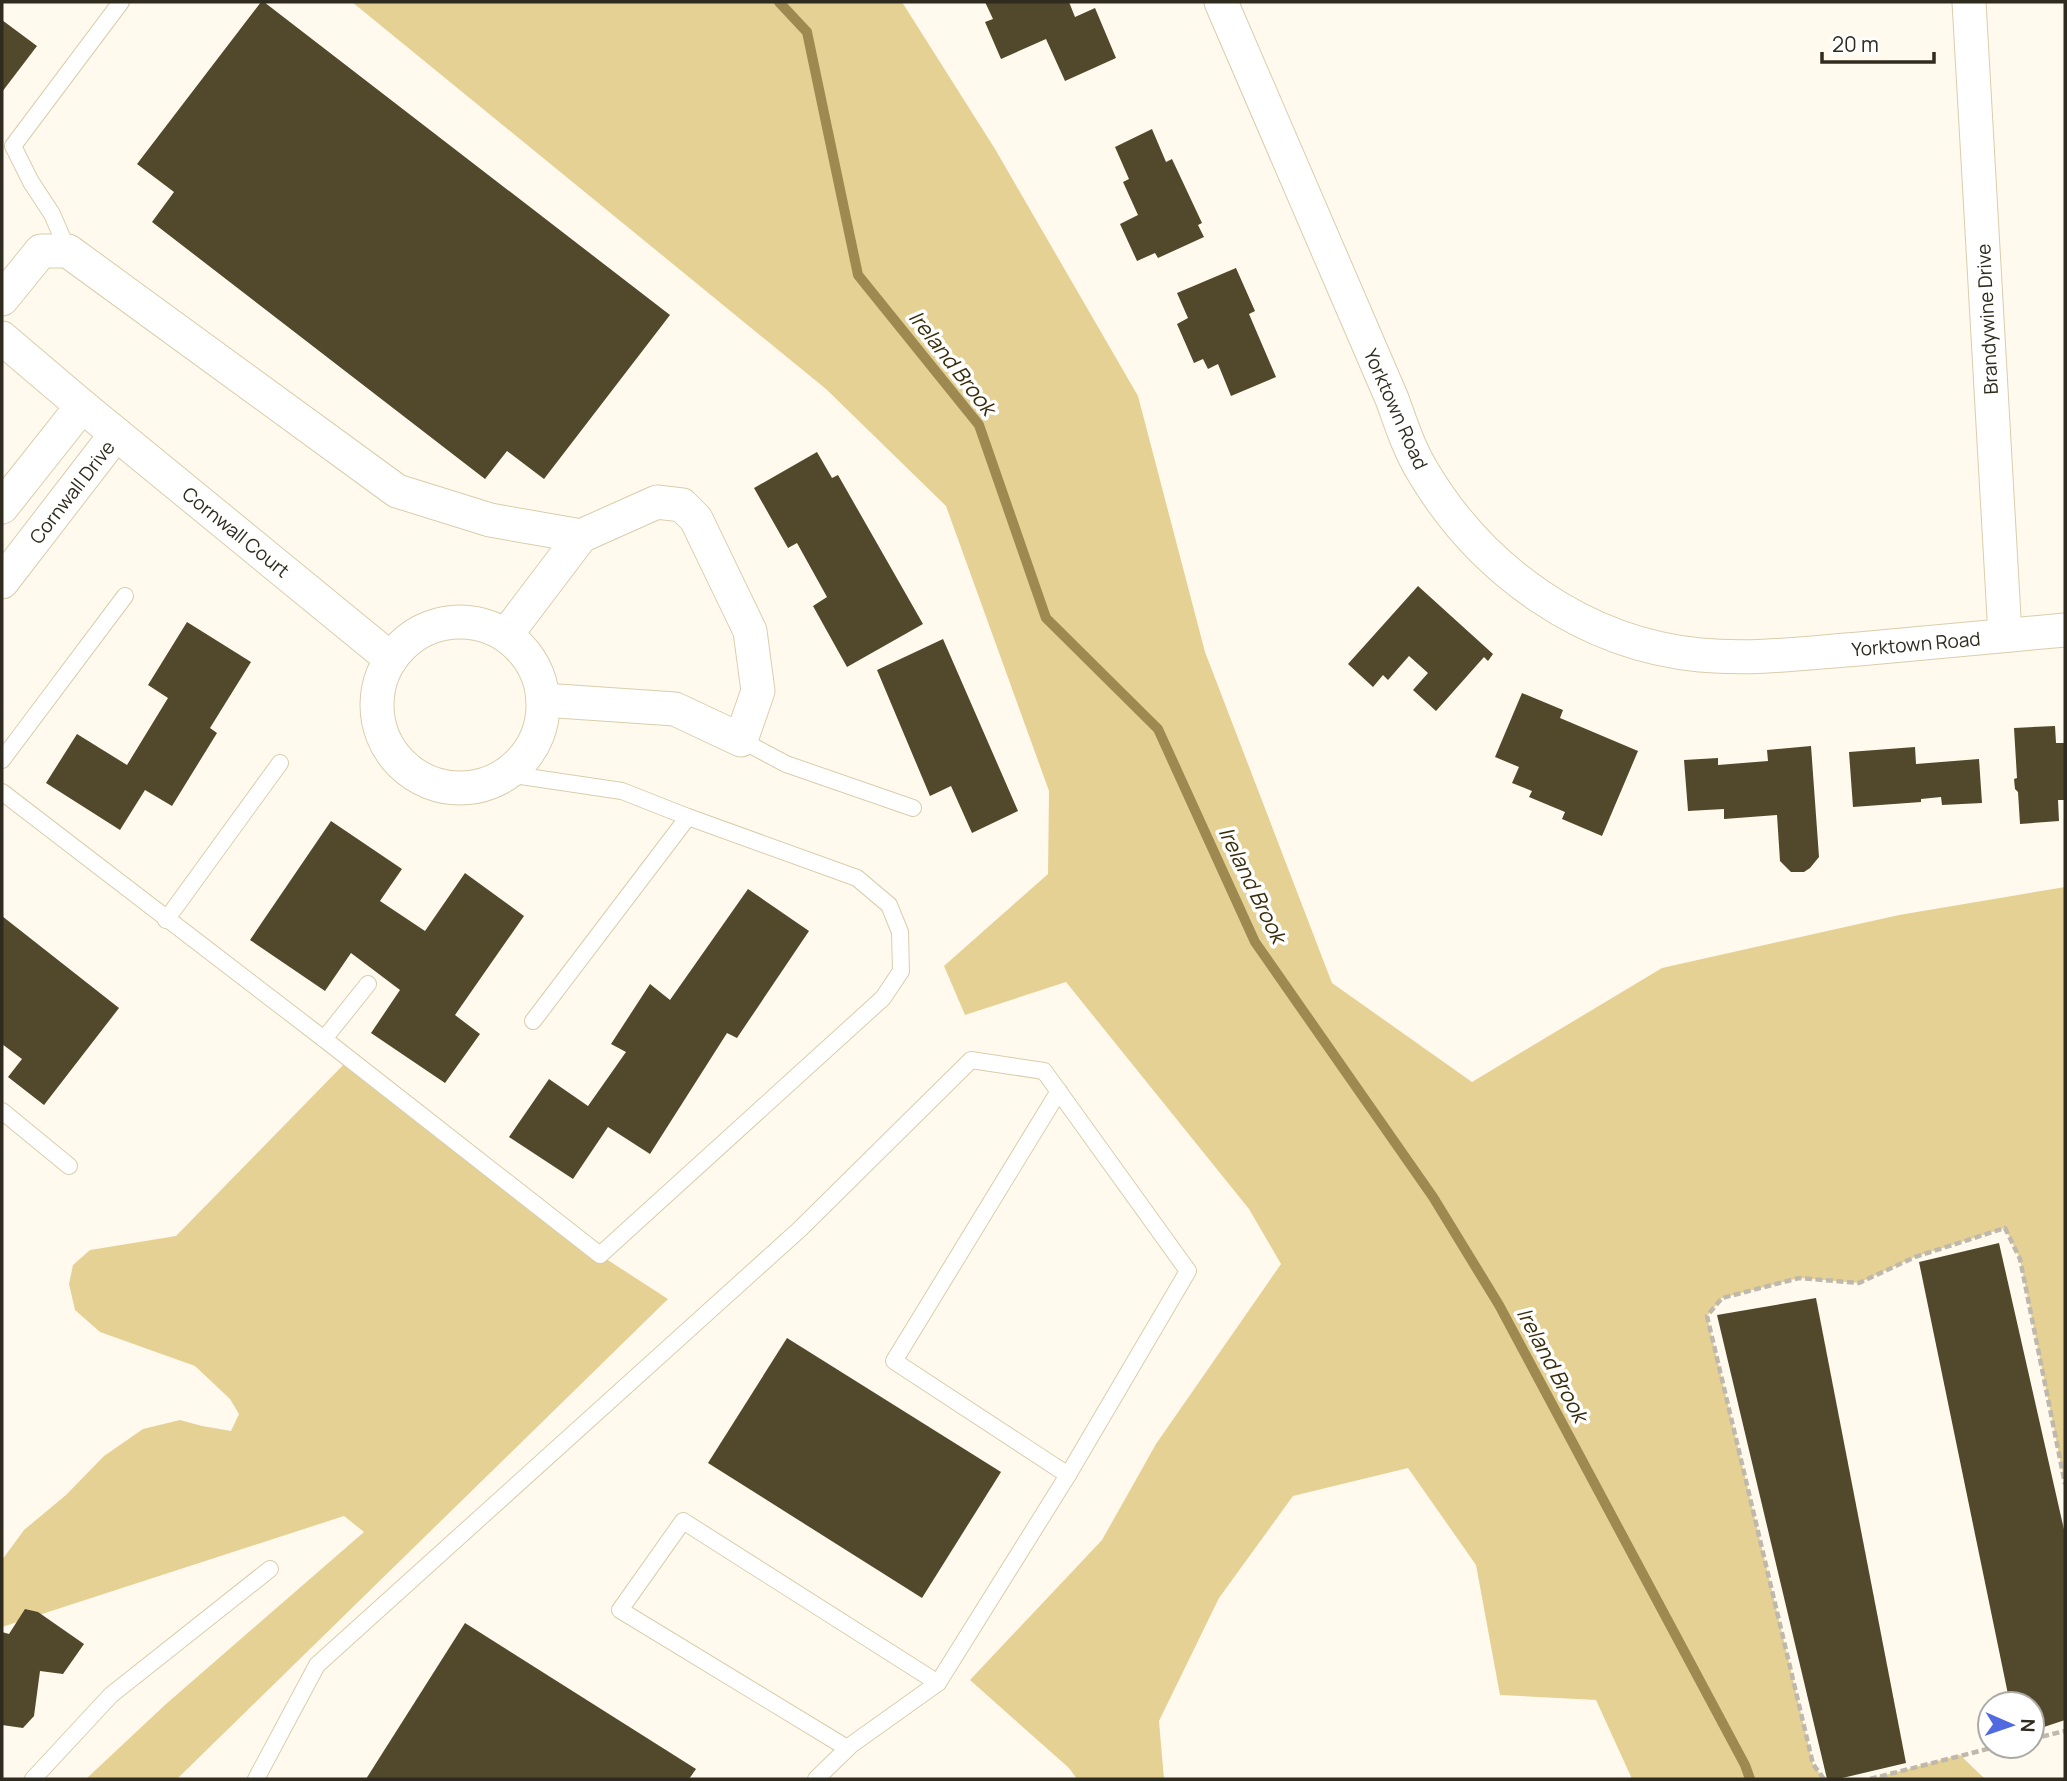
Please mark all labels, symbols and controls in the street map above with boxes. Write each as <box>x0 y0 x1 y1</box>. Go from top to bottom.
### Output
scale bar <box>1822 21 1934 65</box>
text: 20 m <box>1832 30 1879 58</box>
street label: Brandywine Drive <box>1970 243 2004 395</box>
water label: Ireland Brook <box>903 304 1004 423</box>
street label: Yorktown Road <box>1358 345 1434 473</box>
street label: Cornwall Drive <box>23 435 121 549</box>
street label: Cornwall Court <box>177 481 295 583</box>
street label: Yorktown Road <box>1850 625 1982 663</box>
water label: Ireland Brook <box>1213 822 1294 949</box>
water label: Ireland Brook <box>1511 1302 1596 1429</box>
north arrow <box>1976 1690 2046 1760</box>
text: N <box>2015 1718 2041 1733</box>

